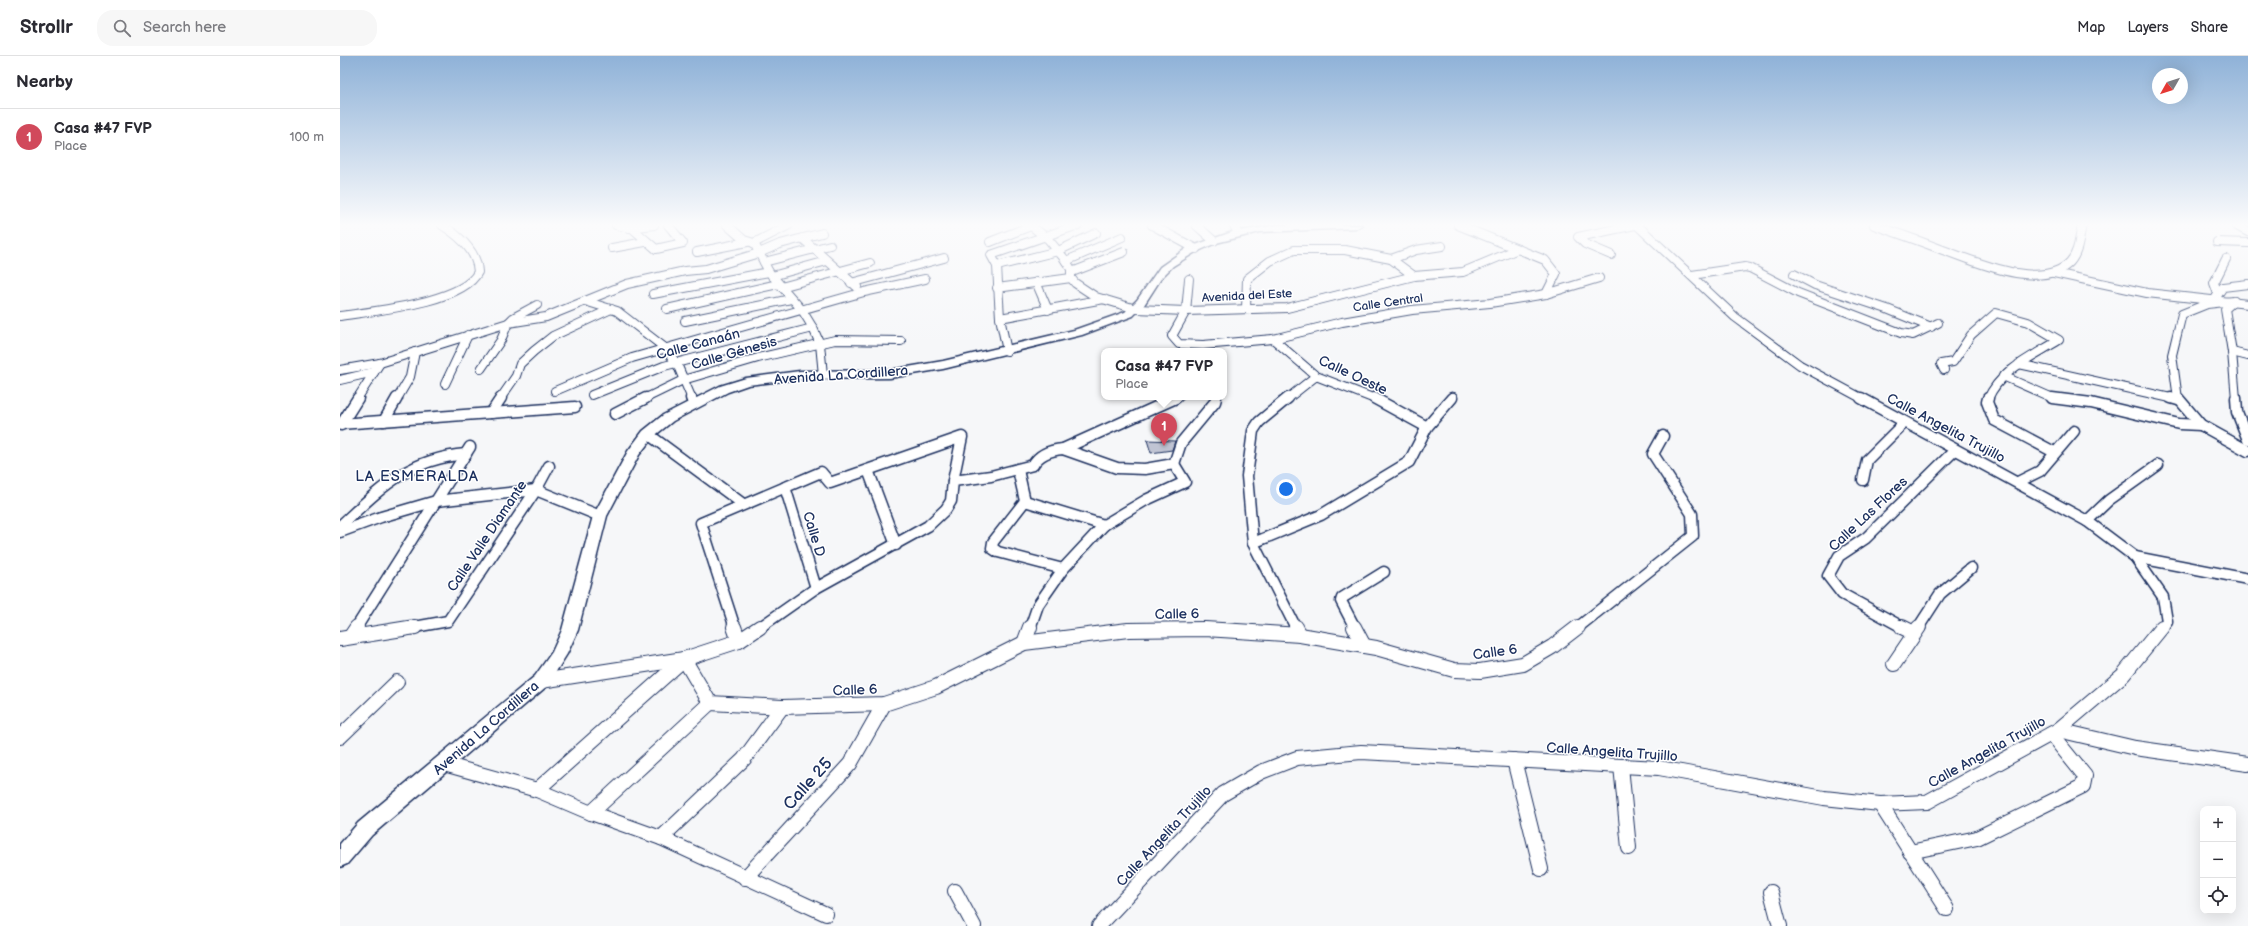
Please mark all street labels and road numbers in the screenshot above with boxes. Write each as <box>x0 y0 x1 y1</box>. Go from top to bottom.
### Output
street label: Avenida del Este <box>1201 286 1293 306</box>
street label: Calle Central <box>1352 291 1424 315</box>
street label: Calle Canaán <box>654 325 742 363</box>
street label: Calle Génesis <box>689 333 779 373</box>
street label: Calle Oeste <box>1316 352 1390 398</box>
street label: Avenida La Cordillera <box>773 362 909 388</box>
street label: Calle Angelita Trujillo <box>1884 390 2008 466</box>
street label: Calle Las Flores <box>1825 473 1911 555</box>
street label: Calle Valle Diamante <box>443 477 531 595</box>
street label: Calle D <box>799 509 829 559</box>
street label: Calle 6 <box>1155 605 1200 623</box>
street label: Calle 6 <box>1472 640 1519 664</box>
street label: Avenida La Cordillera <box>430 677 542 779</box>
street label: Calle 6 <box>832 681 878 699</box>
street label: Calle Angelita Trujillo <box>1925 713 2049 791</box>
street label: Calle Angelita Trujillo <box>1546 739 1678 765</box>
street label: Calle 25 <box>779 754 837 814</box>
street label: Calle Angelita Trujillo <box>1113 782 1215 890</box>

